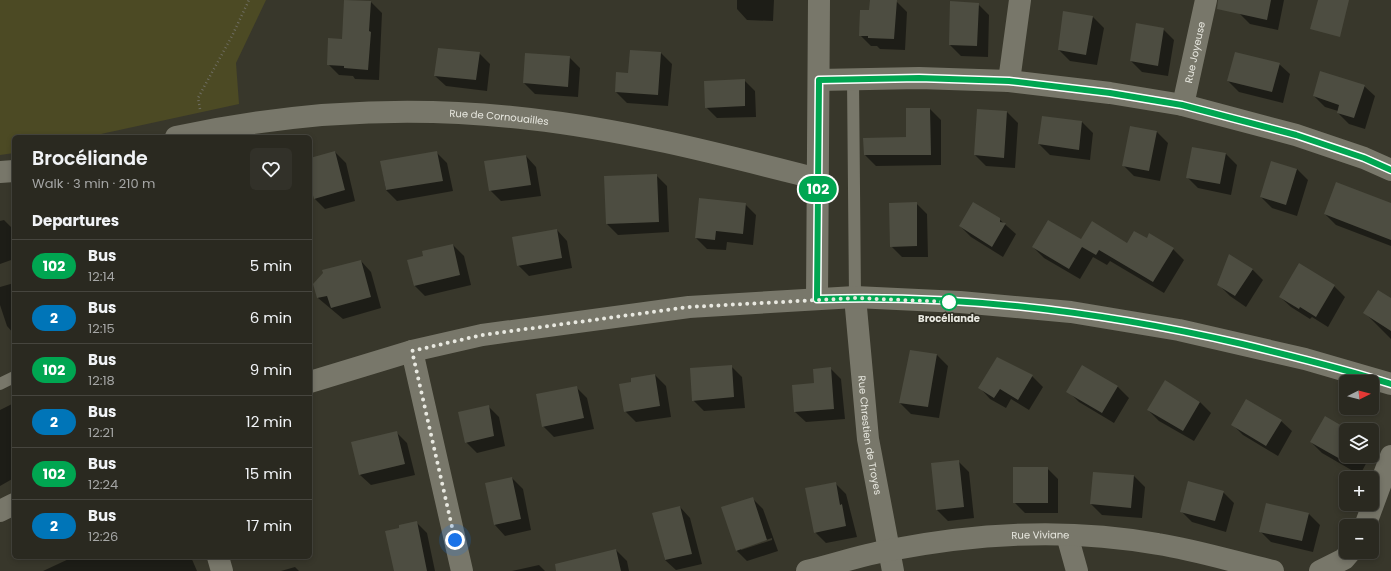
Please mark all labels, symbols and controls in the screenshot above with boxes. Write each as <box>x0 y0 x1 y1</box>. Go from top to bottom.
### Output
street label: Rue Joyeuse <box>1181 20 1209 85</box>
street label: Rue de Cornouailles <box>449 106 550 129</box>
text: Brocéliande <box>32 145 148 172</box>
button: heart <box>250 148 292 190</box>
text: Walk · 3 min · 210 m <box>32 174 155 193</box>
line badge: 102 <box>795 176 841 202</box>
text: 102 <box>807 179 829 199</box>
text: Departures <box>32 210 119 231</box>
text: Bus <box>88 245 116 266</box>
text: 5 min <box>250 255 292 276</box>
text: 102 <box>43 256 65 276</box>
text: 12:14 <box>88 267 115 286</box>
marker: Brocéliande <box>940 293 958 311</box>
text: Bus <box>88 297 116 318</box>
text: 6 min <box>250 307 292 328</box>
text: 2 <box>50 308 58 328</box>
place label: Brocéliande <box>918 311 980 326</box>
text: 12:15 <box>88 319 115 338</box>
text: Bus <box>88 349 116 370</box>
text: 9 min <box>250 359 292 380</box>
text: 102 <box>43 360 65 380</box>
text: 12:18 <box>88 371 115 390</box>
street label: Rue Chrestien de Troyes <box>854 375 885 496</box>
north arrow <box>1339 375 1379 415</box>
map controls <box>1339 375 1379 559</box>
text: Bus <box>88 401 116 422</box>
text: 12 min <box>246 411 292 432</box>
text: 2 <box>50 412 58 432</box>
text: 12:21 <box>88 423 114 442</box>
button: layers <box>1339 423 1379 463</box>
text: Bus <box>88 453 116 474</box>
text: 15 min <box>245 463 292 484</box>
text: 102 <box>43 464 65 484</box>
button: + <box>1339 471 1379 511</box>
text: 12:24 <box>88 475 118 494</box>
text: Bus <box>88 505 116 526</box>
text: 17 min <box>246 515 292 536</box>
text: 2 <box>50 516 58 536</box>
button: − <box>1339 519 1379 559</box>
text: 12:26 <box>88 527 118 546</box>
street label: Rue Viviane <box>1011 527 1070 543</box>
your location <box>445 530 465 550</box>

